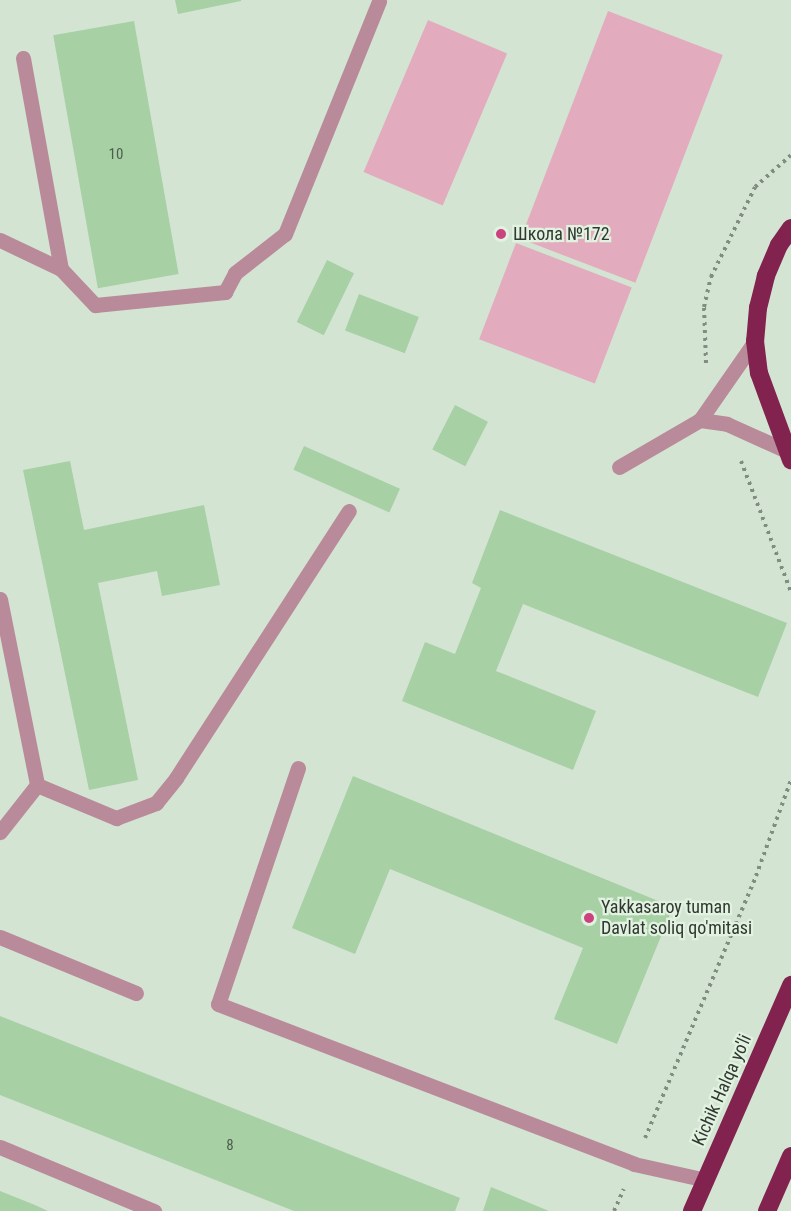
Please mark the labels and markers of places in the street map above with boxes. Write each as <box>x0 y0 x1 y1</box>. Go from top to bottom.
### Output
place label: Школа №172 <box>513 223 610 245</box>
marker: Школа №172 <box>494 227 508 241</box>
place label: Yakkasaroy tuman Davlat soliq qo'mitasi <box>601 897 752 940</box>
marker: Yakkasaroy tuman Davlat soliq qo'mitasi <box>582 911 596 925</box>

